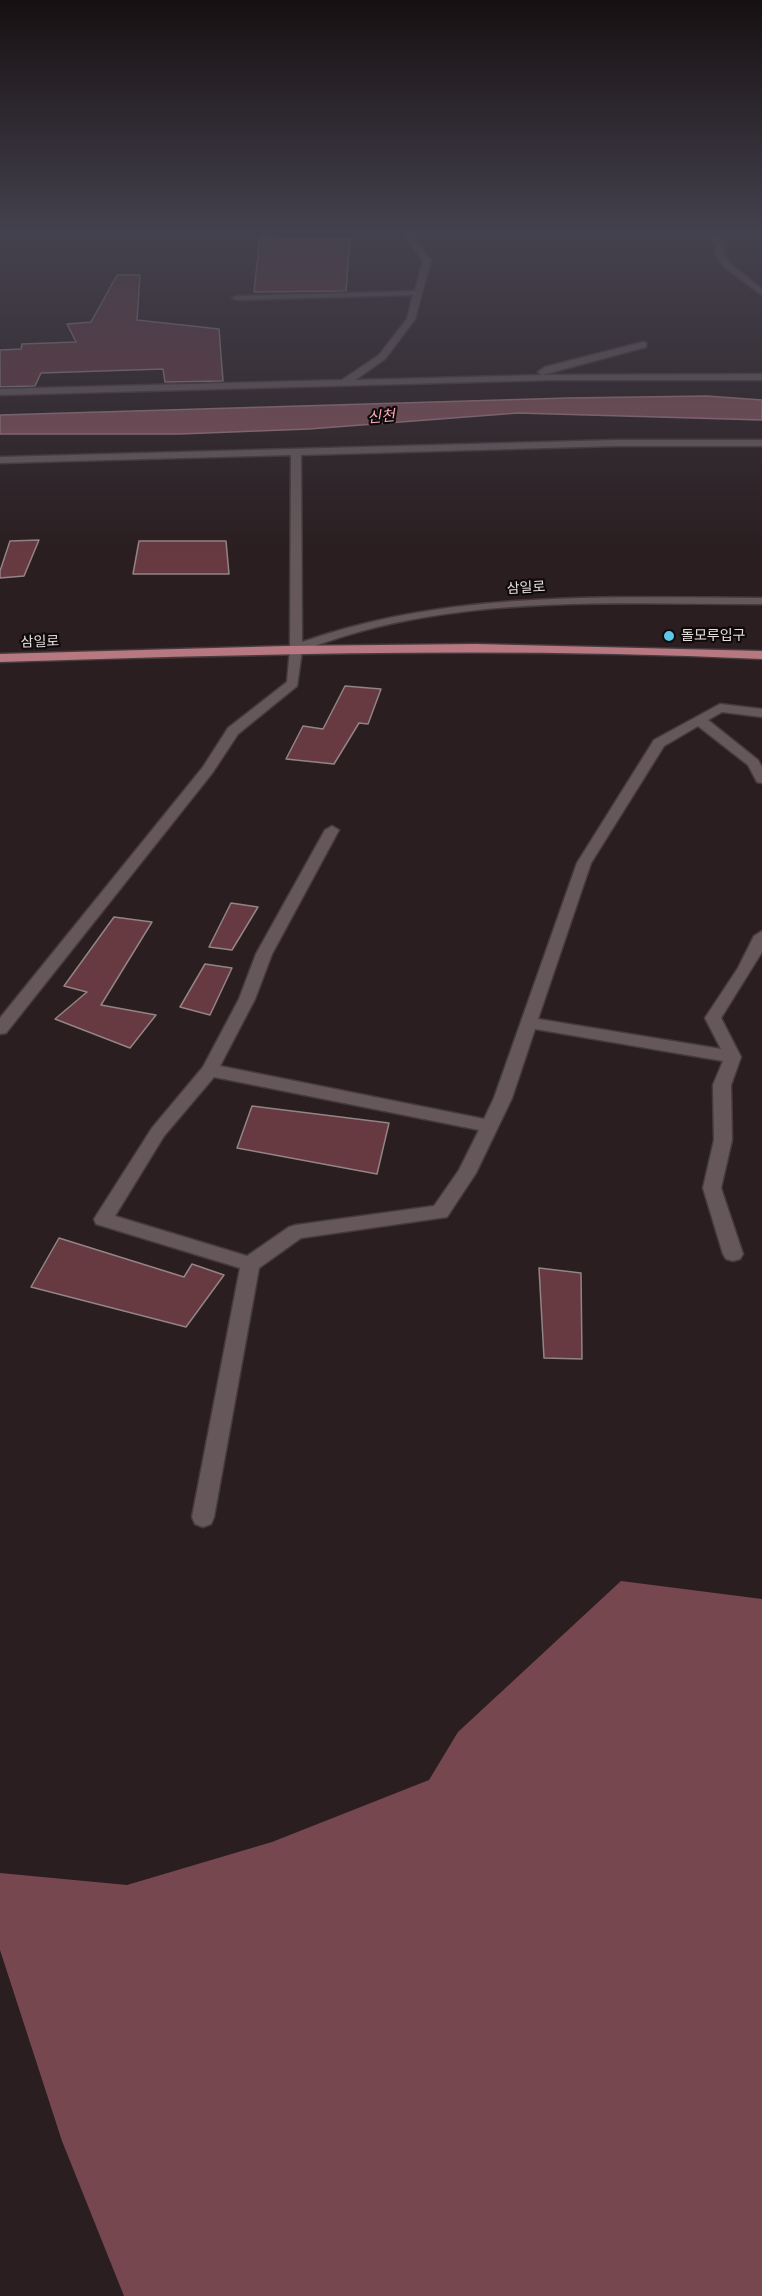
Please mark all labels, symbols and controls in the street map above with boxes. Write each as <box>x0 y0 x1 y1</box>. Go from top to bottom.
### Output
water label: 신천 <box>366 407 396 427</box>
street label: 삼일로 <box>506 579 546 597</box>
place label: 돌모루입구 <box>681 628 745 644</box>
marker: 돌모루입구 <box>662 629 676 643</box>
street label: 삼일로 <box>20 633 60 651</box>

